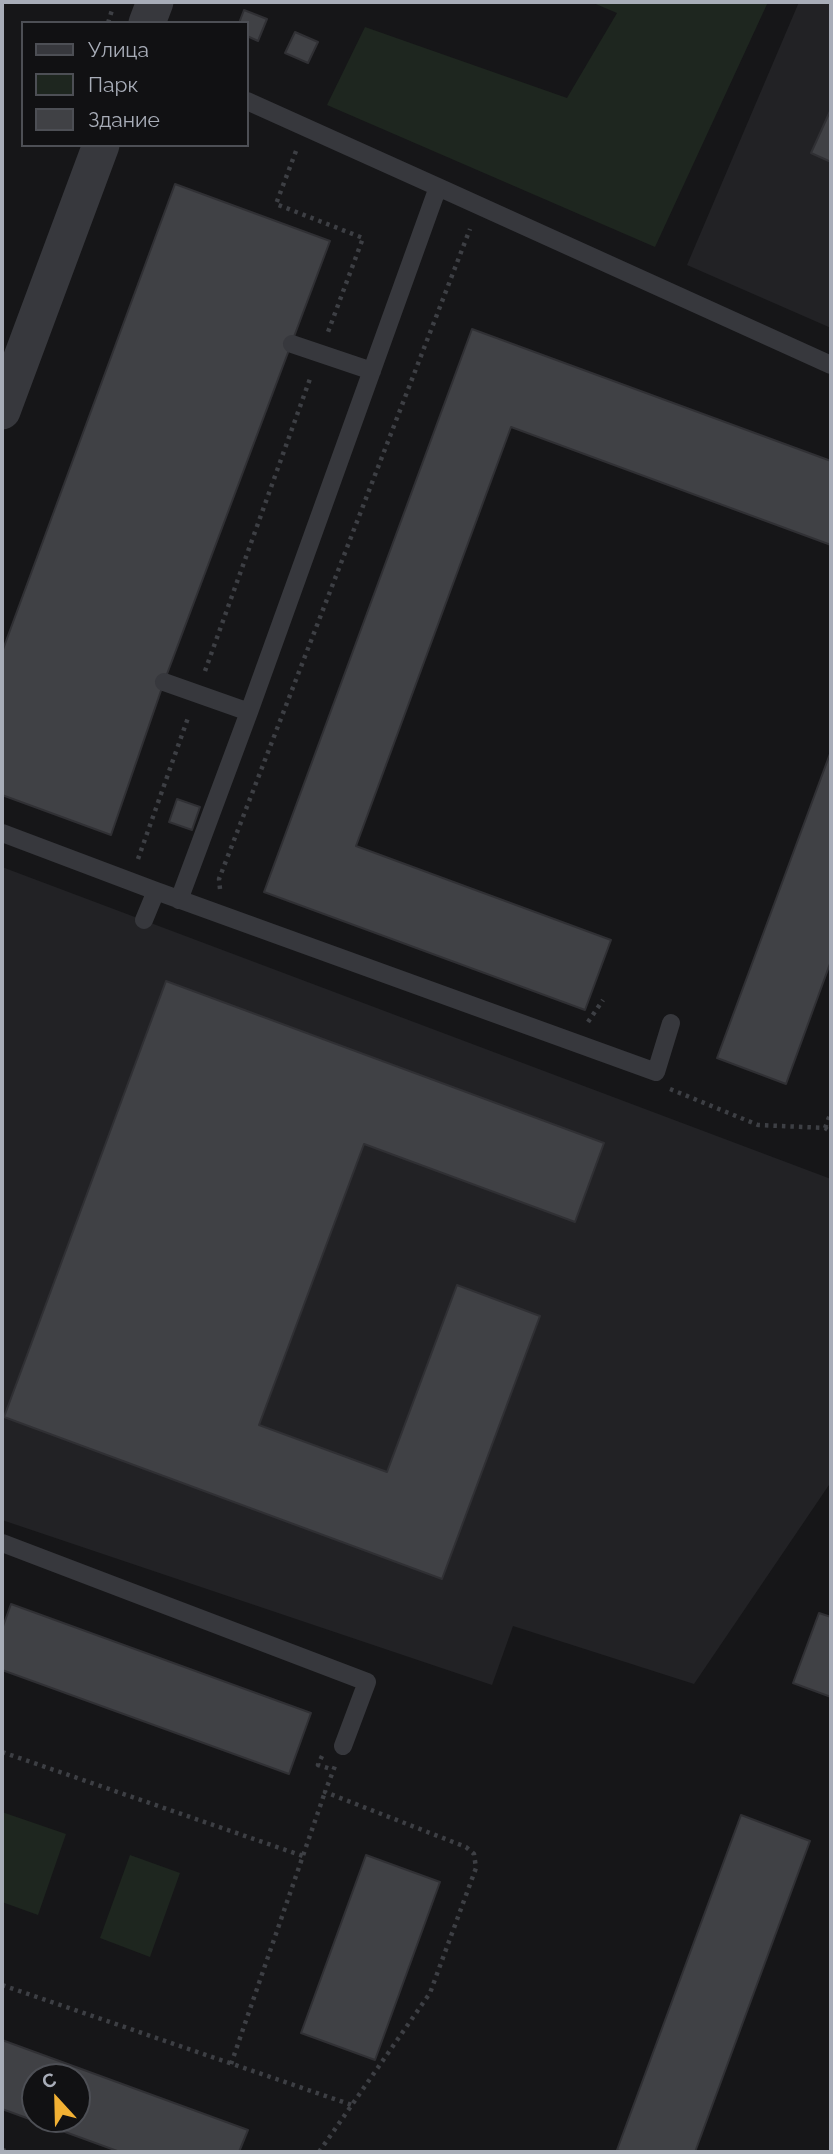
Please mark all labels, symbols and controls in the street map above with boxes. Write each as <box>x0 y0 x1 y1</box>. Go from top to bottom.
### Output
legend <box>21 21 248 147</box>
text: Улица <box>88 37 149 62</box>
text: Парк <box>88 72 138 97</box>
text: Здание <box>88 107 160 132</box>
north arrow <box>21 2063 91 2133</box>
text: С <box>39 2068 59 2093</box>

